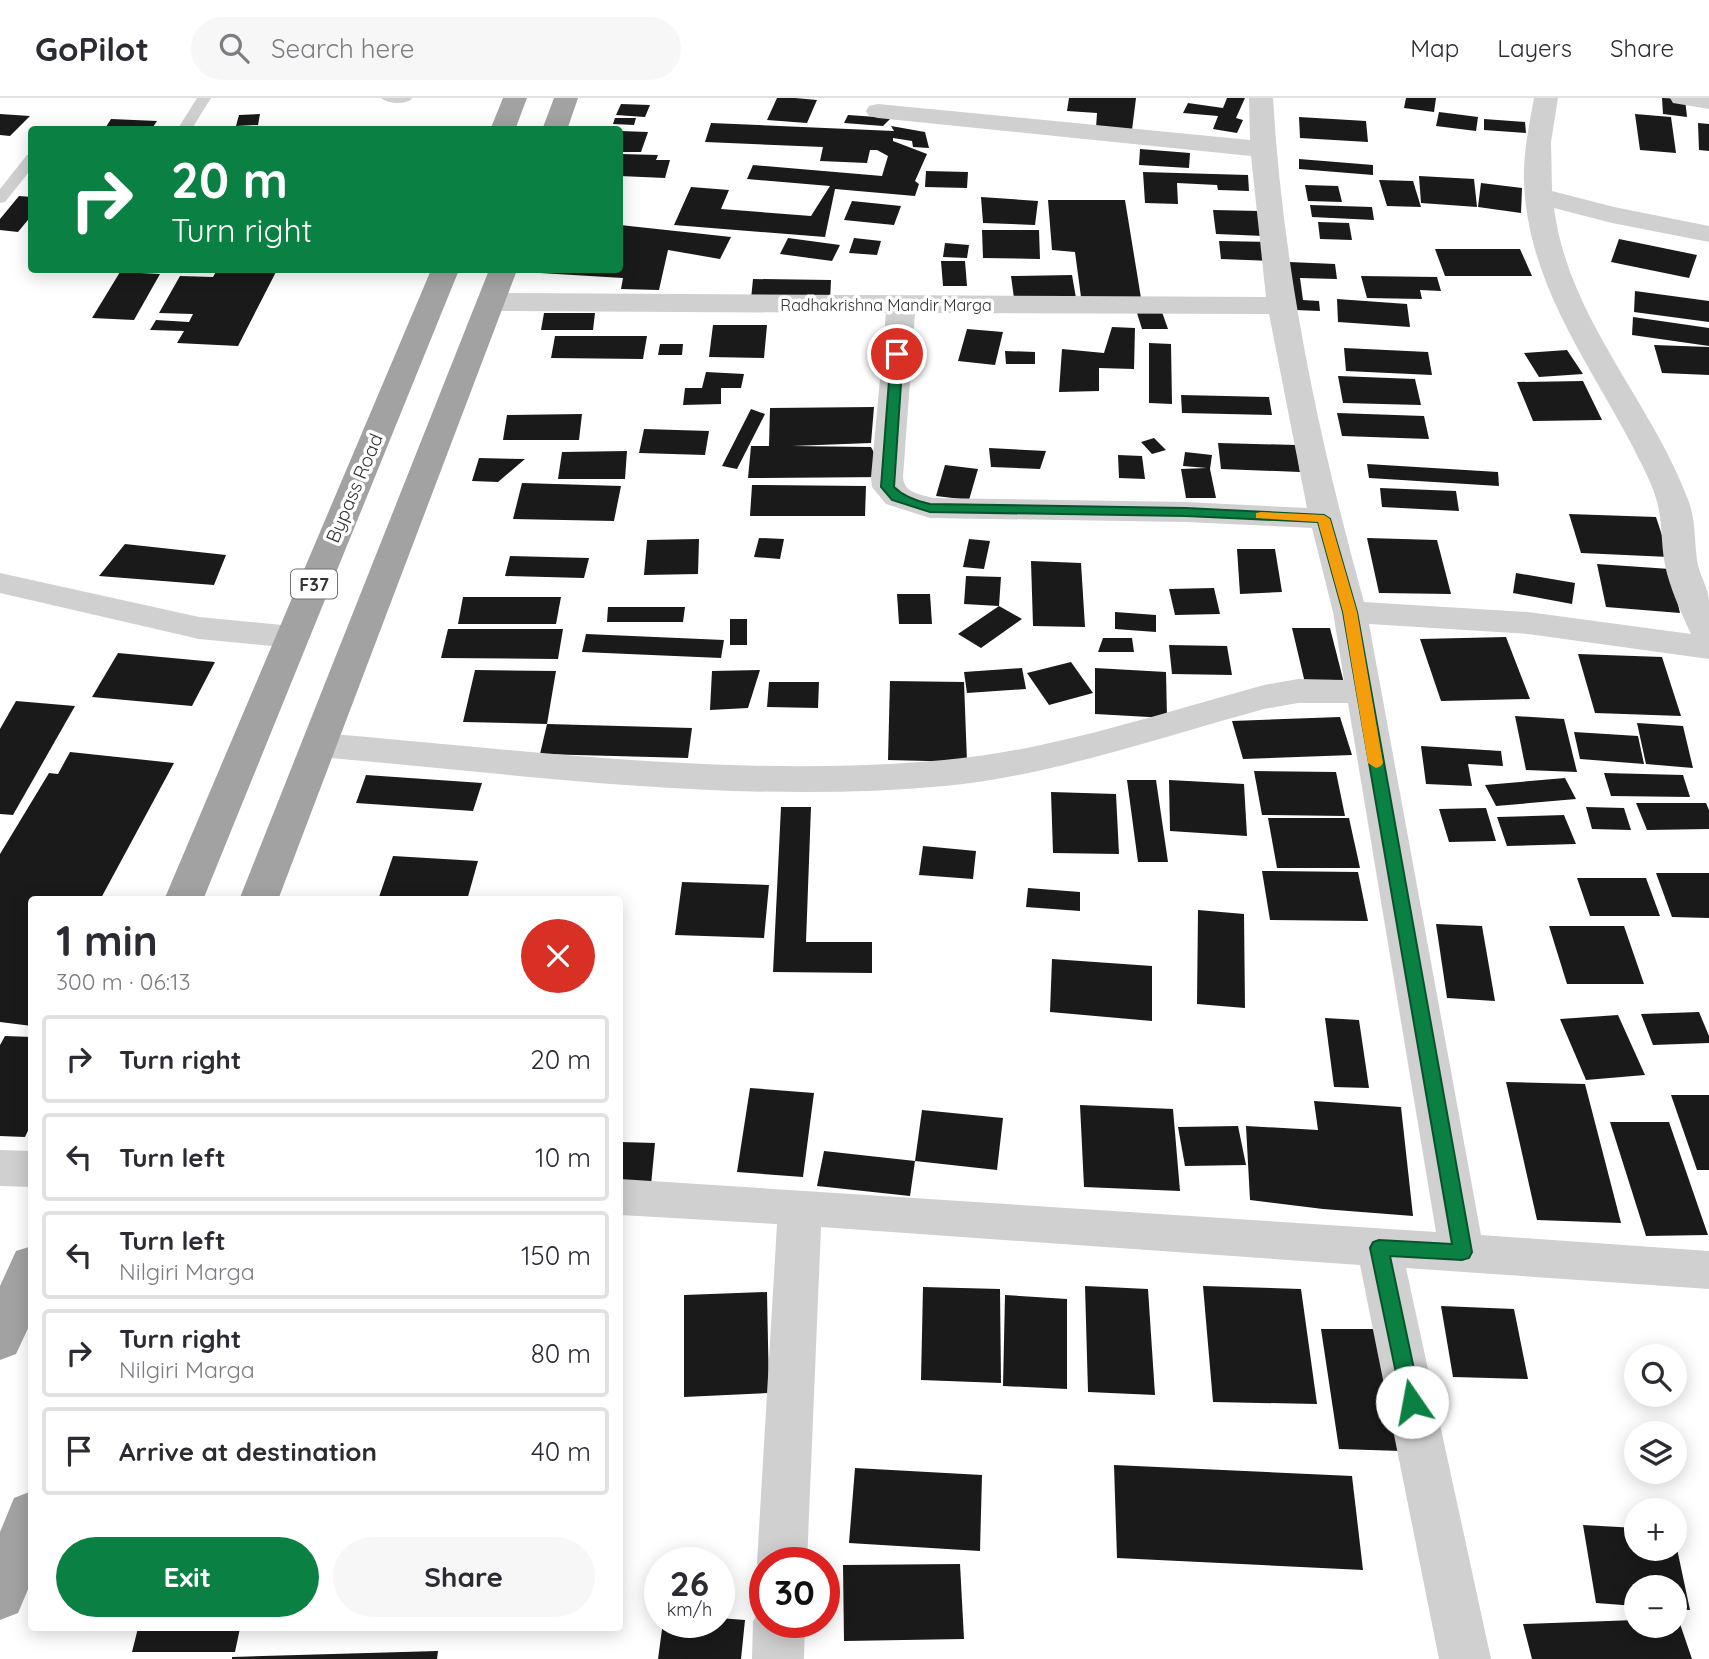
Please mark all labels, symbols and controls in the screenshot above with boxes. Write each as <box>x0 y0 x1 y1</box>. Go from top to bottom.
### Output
search box <box>191 17 681 80</box>
text: GoPilot <box>35 28 149 69</box>
icon: search <box>215 29 253 67</box>
text: Search here <box>271 32 414 65</box>
text: Map <box>1410 33 1459 63</box>
text: Layers <box>1497 33 1572 63</box>
text: Share <box>1610 33 1674 63</box>
text: 20 m <box>171 149 288 210</box>
icon: right <box>56 154 147 245</box>
text: Turn right <box>171 210 312 250</box>
street label: Radhakrishna Mandir Marga <box>780 295 992 315</box>
pin <box>867 324 927 384</box>
icon: arrive <box>878 335 916 373</box>
street label: Bypass Road <box>320 430 388 546</box>
road number: F37 <box>291 570 337 598</box>
text: 1 min <box>56 914 158 967</box>
button: close <box>521 919 595 993</box>
text: 300 m · 06:13 <box>56 967 191 996</box>
icon: right <box>60 1040 98 1078</box>
text: Turn right <box>119 1043 241 1076</box>
text: 20 m <box>530 1043 591 1076</box>
icon: left <box>60 1138 98 1176</box>
text: Turn left <box>119 1141 226 1174</box>
text: 10 m <box>535 1141 591 1174</box>
text: Turn left <box>119 1224 226 1257</box>
icon: left <box>60 1236 98 1274</box>
text: 150 m <box>521 1239 591 1272</box>
text: Nilgiri Marga <box>119 1257 255 1286</box>
text: Turn right <box>119 1322 241 1355</box>
icon: right <box>60 1334 98 1372</box>
text: 80 m <box>531 1337 591 1370</box>
map controls <box>1624 1344 1687 1638</box>
button: search <box>1624 1344 1687 1407</box>
text: Nilgiri Marga <box>119 1355 255 1384</box>
position arrow <box>1375 1365 1449 1439</box>
button: layers <box>1624 1421 1687 1484</box>
icon: arrive <box>60 1432 98 1470</box>
text: Arrive at destination <box>119 1435 377 1468</box>
text: 40 m <box>531 1435 591 1468</box>
button: + <box>1624 1498 1687 1561</box>
button: Exit <box>56 1537 319 1617</box>
button: Share <box>333 1537 595 1617</box>
speed limit sign: 30 <box>749 1547 840 1638</box>
text: 26 <box>670 1561 709 1605</box>
button: − <box>1624 1575 1687 1638</box>
text: km/h <box>667 1598 712 1621</box>

